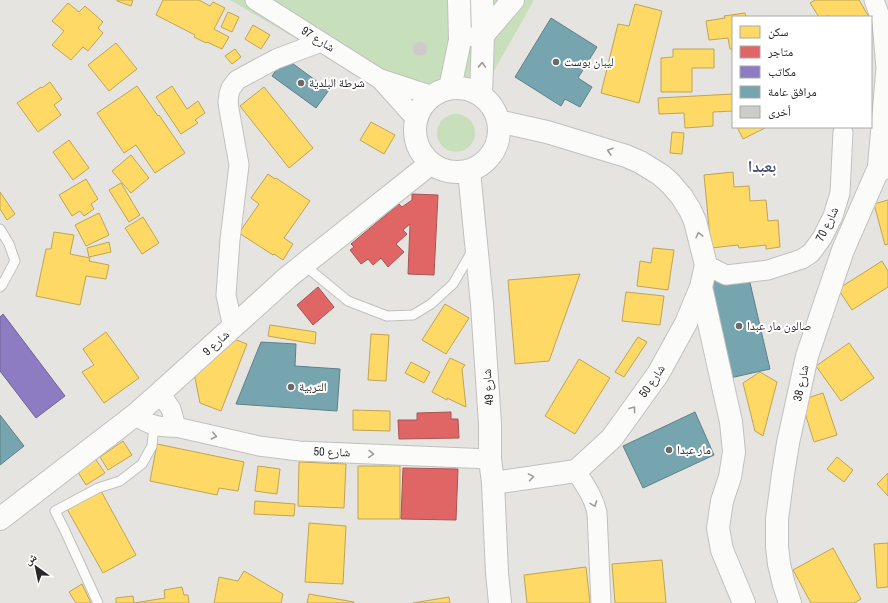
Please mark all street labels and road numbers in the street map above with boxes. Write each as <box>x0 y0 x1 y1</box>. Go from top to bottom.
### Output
street label: شارع 97 <box>298 23 338 56</box>
street label: شارع 70 <box>812 204 842 244</box>
street label: شارع 9 <box>199 327 233 359</box>
street label: شارع 50 <box>635 361 669 401</box>
street label: شارع 38 <box>789 363 813 403</box>
street label: شارع 49 <box>479 368 497 406</box>
street label: شارع 50 <box>313 443 351 461</box>

